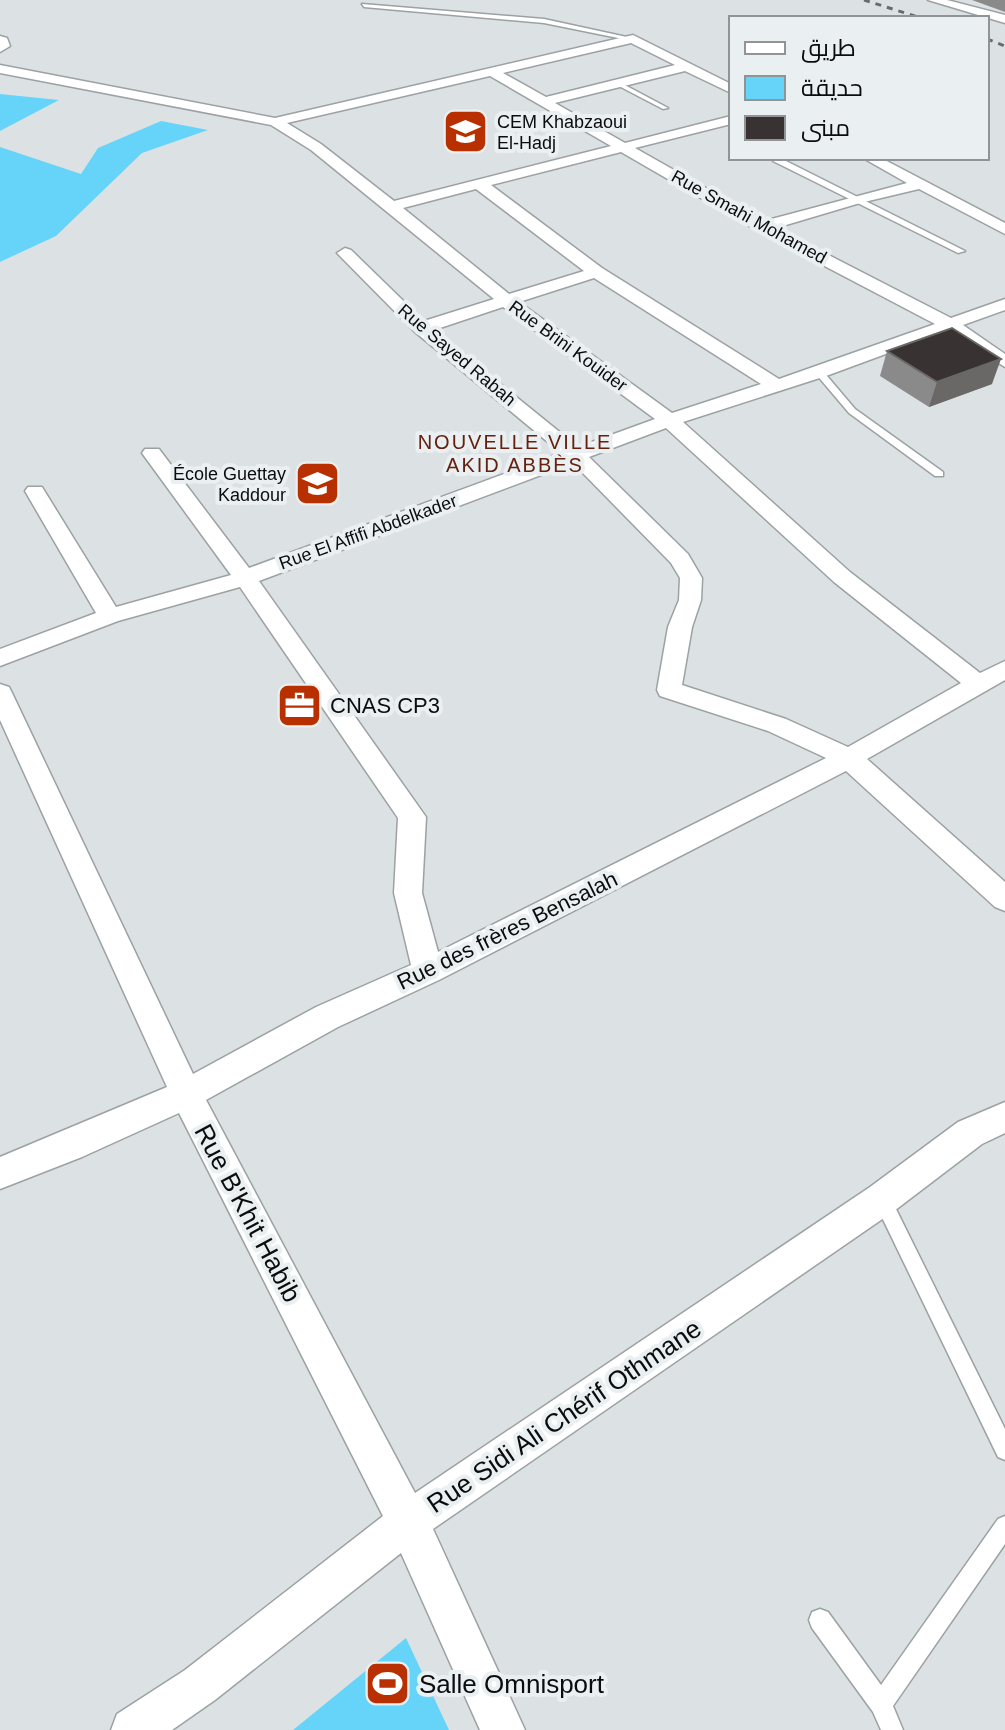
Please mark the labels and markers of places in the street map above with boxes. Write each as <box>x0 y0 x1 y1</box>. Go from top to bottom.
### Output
school or university icon: CEM Khabzaoui El-Hadj <box>442 108 490 156</box>
place label: CEM Khabzaoui El-Hadj <box>497 112 627 153</box>
school or university icon: École Guettay Kaddour <box>293 460 341 508</box>
place label: École Guettay Kaddour <box>173 464 286 505</box>
office icon: CNAS CP3 <box>275 681 323 729</box>
place label: CNAS CP3 <box>330 693 440 718</box>
sports icon: Salle Omnisport <box>364 1660 412 1708</box>
place label: Salle Omnisport <box>419 1669 605 1699</box>

